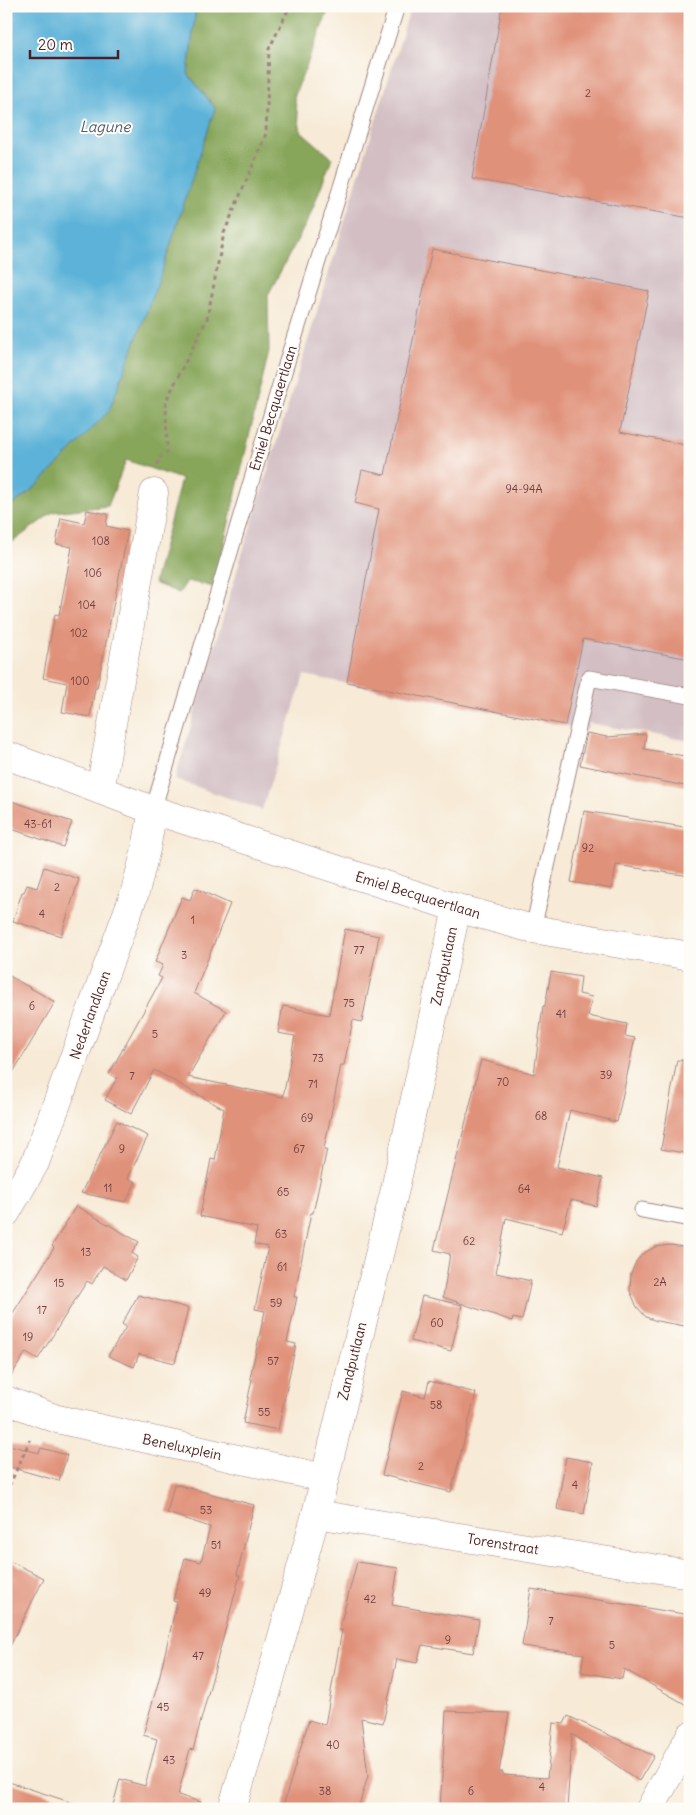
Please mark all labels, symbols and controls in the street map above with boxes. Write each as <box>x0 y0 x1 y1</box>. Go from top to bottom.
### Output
scale bar <box>30 28 118 60</box>
text: 20 m <box>38 35 73 54</box>
house number: 2 <box>585 86 591 100</box>
water label: Lagune <box>80 117 131 136</box>
street label: Emiel Becquaertlaan <box>245 343 301 473</box>
house number: 94-94A <box>506 482 542 496</box>
house number: 108 <box>92 534 110 548</box>
house number: 106 <box>84 566 102 580</box>
house number: 104 <box>78 598 96 612</box>
house number: 102 <box>70 626 88 640</box>
house number: 100 <box>71 674 89 688</box>
house number: 43-61 <box>24 817 52 831</box>
house number: 92 <box>582 841 594 855</box>
street label: Emiel Becquaertlaan <box>353 867 483 923</box>
house number: 2 <box>54 880 60 894</box>
house number: 4 <box>39 907 45 921</box>
house number: 1 <box>191 913 195 927</box>
street label: Zandputlaan <box>427 925 461 1007</box>
house number: 77 <box>354 943 365 957</box>
house number: 3 <box>181 948 187 962</box>
street label: Nederlandlaan <box>66 968 114 1062</box>
house number: 75 <box>343 996 355 1010</box>
house number: 6 <box>29 999 35 1013</box>
house number: 41 <box>556 1007 566 1021</box>
house number: 5 <box>152 1027 158 1041</box>
house number: 73 <box>312 1051 324 1065</box>
house number: 39 <box>600 1068 612 1082</box>
house number: 7 <box>129 1069 135 1083</box>
house number: 70 <box>497 1075 509 1089</box>
house number: 71 <box>308 1077 318 1091</box>
house number: 68 <box>535 1109 547 1123</box>
house number: 69 <box>301 1111 313 1125</box>
house number: 9 <box>119 1142 125 1156</box>
house number: 67 <box>293 1142 305 1156</box>
house number: 11 <box>104 1181 112 1195</box>
house number: 64 <box>518 1182 530 1196</box>
house number: 65 <box>277 1185 289 1199</box>
house number: 63 <box>275 1227 287 1241</box>
house number: 62 <box>463 1234 475 1248</box>
house number: 13 <box>81 1245 91 1259</box>
house number: 61 <box>277 1260 287 1274</box>
house number: 2A <box>653 1275 667 1289</box>
house number: 15 <box>54 1276 64 1290</box>
house number: 59 <box>270 1296 282 1310</box>
house number: 17 <box>37 1303 47 1317</box>
house number: 60 <box>430 1316 444 1330</box>
street label: Zandputlaan <box>334 1320 370 1402</box>
house number: 19 <box>23 1330 33 1344</box>
house number: 57 <box>267 1354 279 1368</box>
house number: 58 <box>430 1398 442 1412</box>
house number: 55 <box>258 1405 270 1419</box>
street label: Beneluxplein <box>141 1430 223 1464</box>
house number: 2 <box>418 1459 424 1473</box>
house number: 4 <box>572 1478 578 1492</box>
house number: 53 <box>200 1503 212 1517</box>
street label: Torenstraat <box>466 1529 540 1559</box>
house number: 51 <box>211 1538 221 1552</box>
house number: 49 <box>199 1586 211 1600</box>
house number: 42 <box>364 1592 376 1606</box>
house number: 7 <box>548 1614 554 1628</box>
house number: 9 <box>445 1633 451 1647</box>
house number: 5 <box>609 1638 615 1652</box>
house number: 47 <box>192 1649 204 1663</box>
house number: 45 <box>157 1700 169 1714</box>
house number: 40 <box>326 1738 340 1752</box>
house number: 43 <box>163 1753 175 1767</box>
house number: 4 <box>539 1780 545 1794</box>
house number: 38 <box>319 1784 331 1798</box>
house number: 6 <box>468 1784 474 1798</box>

